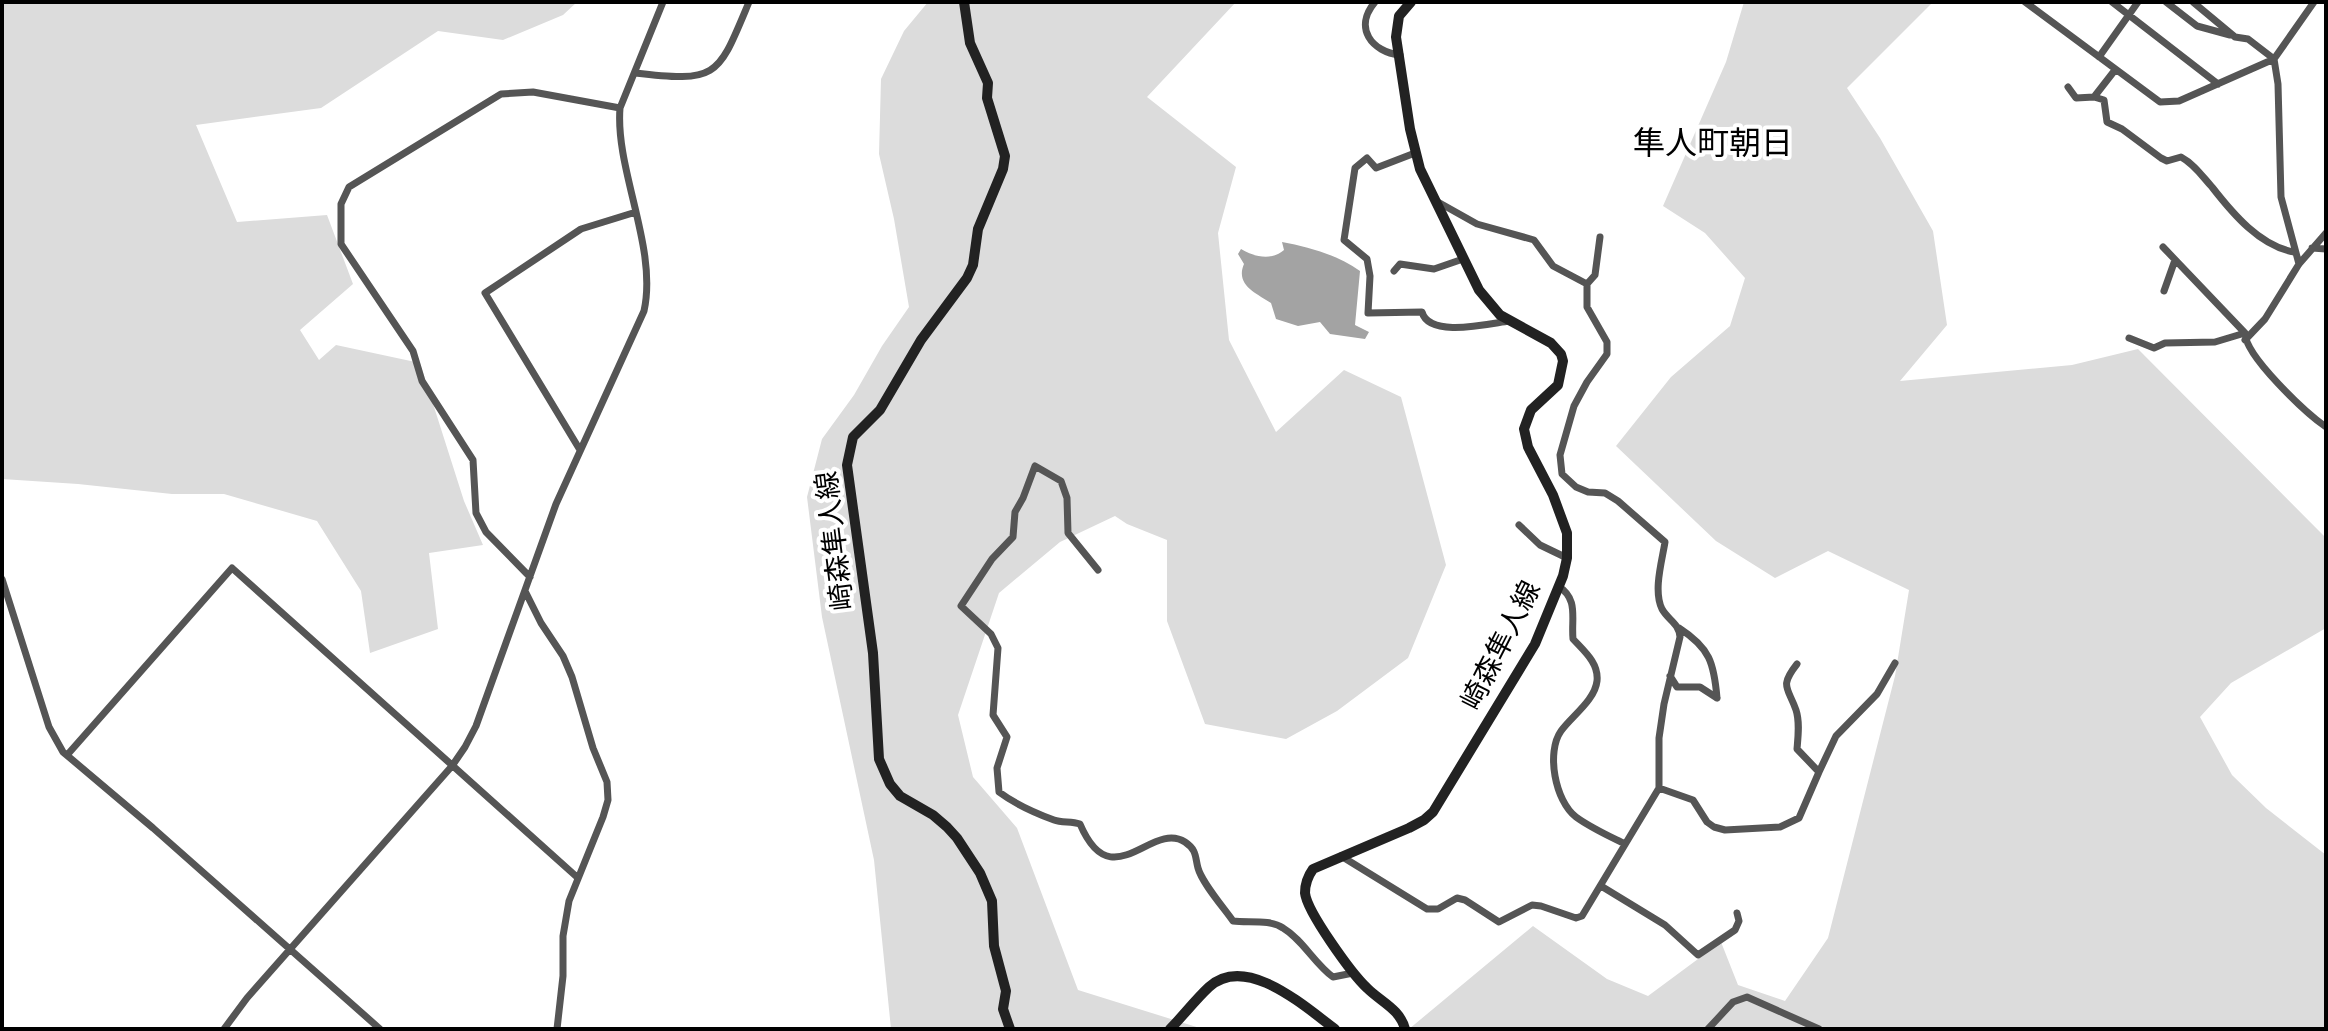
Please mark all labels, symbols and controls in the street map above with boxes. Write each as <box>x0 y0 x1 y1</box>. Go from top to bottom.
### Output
district label: 隼人町朝日 <box>1633 124 1793 162</box>
street label: 崎森隼人線 <box>810 469 859 612</box>
street label: 崎森隼人線 <box>1454 575 1547 715</box>

